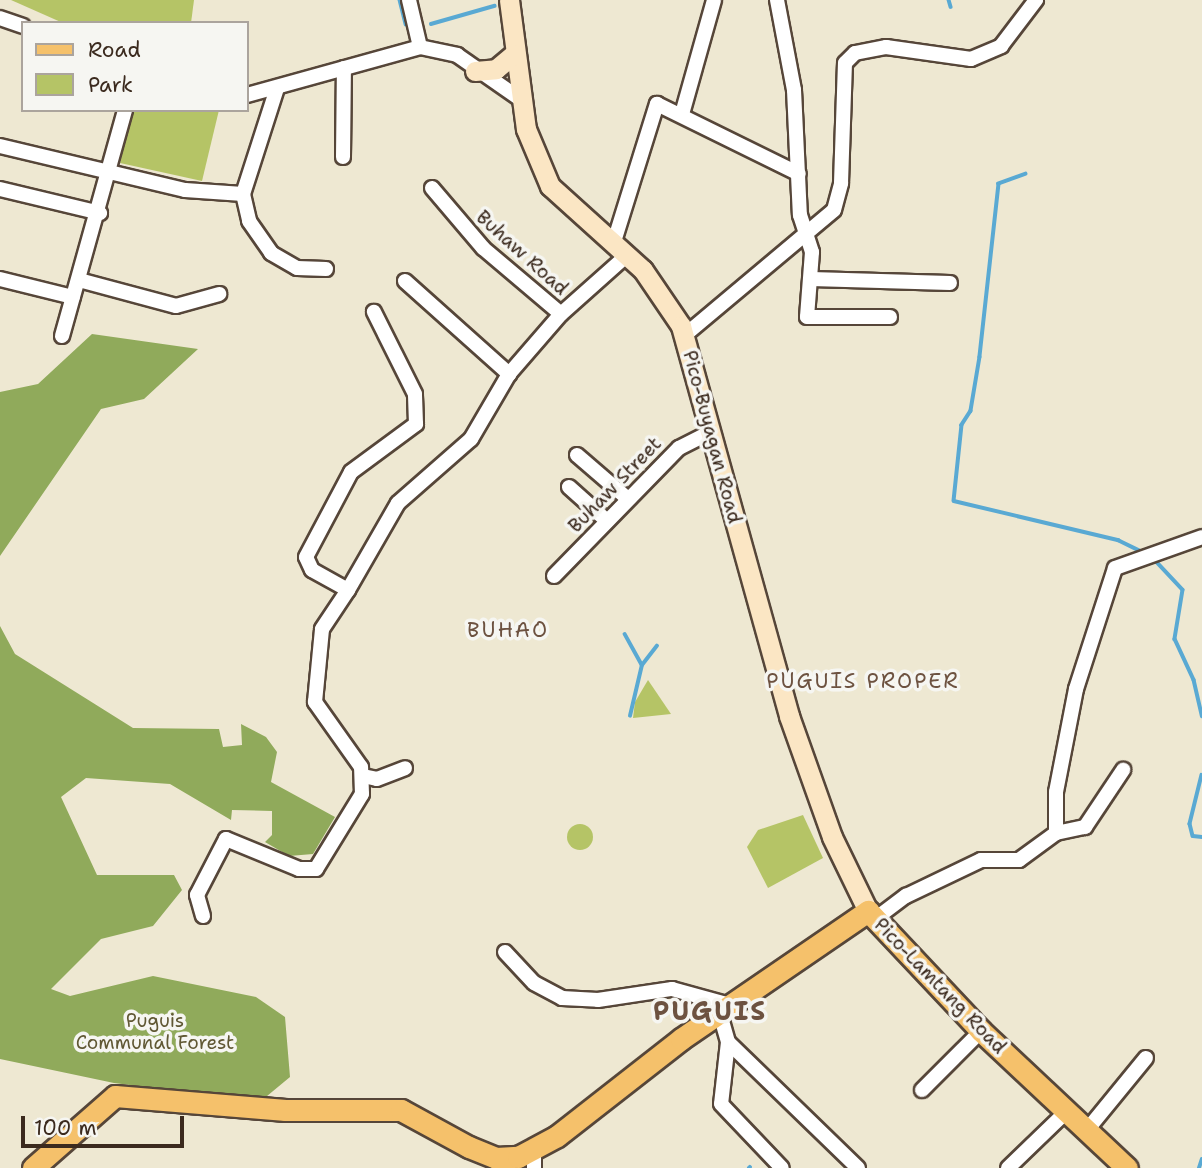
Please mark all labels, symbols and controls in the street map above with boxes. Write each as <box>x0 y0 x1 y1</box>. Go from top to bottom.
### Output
legend <box>21 21 248 112</box>
text: Road <box>88 36 141 64</box>
text: Park <box>88 71 133 99</box>
street label: Buhaw Road <box>471 206 573 300</box>
street label: Pico-Buyagan Road <box>678 348 746 526</box>
street label: Buhaw Street <box>564 433 666 537</box>
district label: BUHAO <box>468 617 548 643</box>
district label: PUGUIS PROPER <box>768 668 958 694</box>
street label: Pico-Lamtang Road <box>869 913 1011 1059</box>
district label: PUGUIS <box>654 995 766 1027</box>
park label: Puguis Communal Forest <box>76 1010 234 1054</box>
scale bar <box>24 1102 187 1146</box>
text: 100 m <box>34 1114 97 1142</box>

